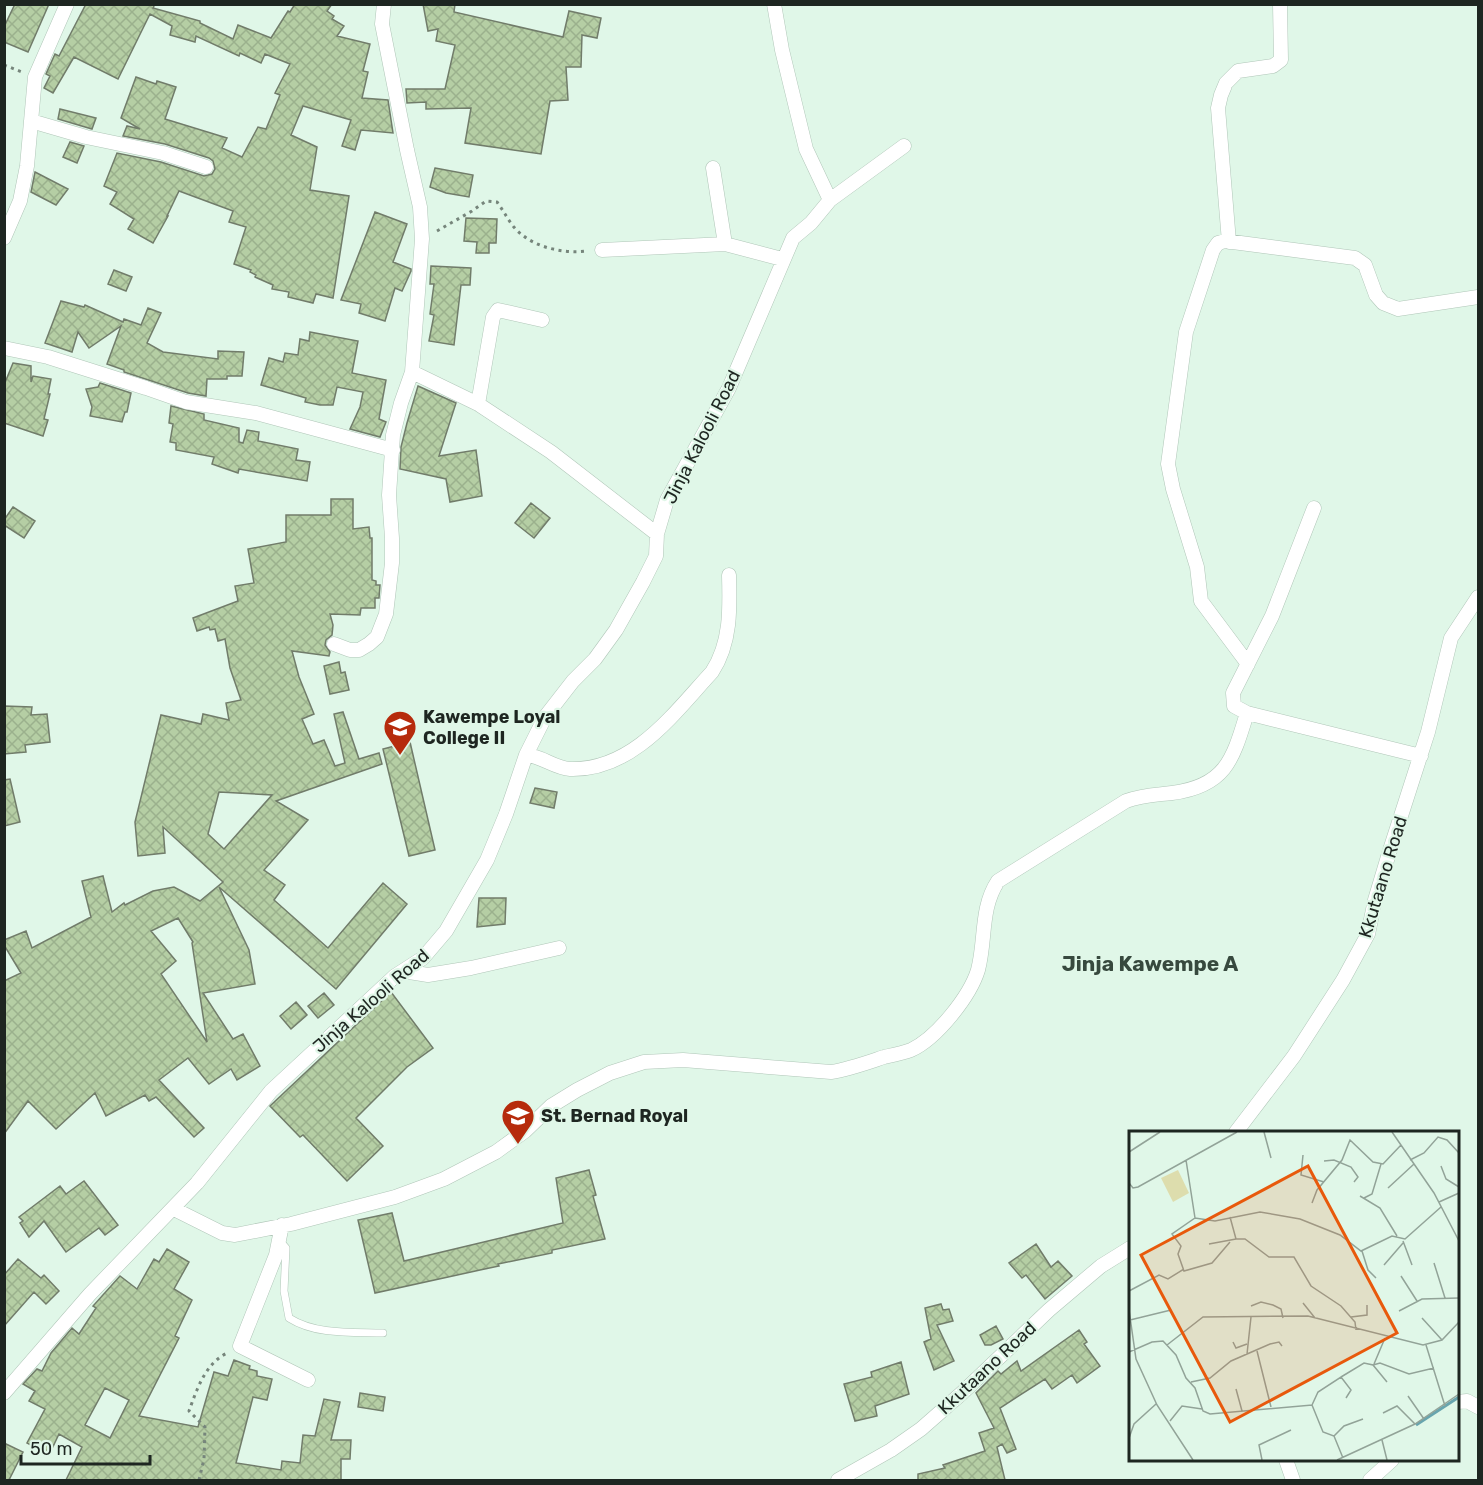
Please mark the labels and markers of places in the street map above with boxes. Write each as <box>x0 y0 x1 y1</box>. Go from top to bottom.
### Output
place label: Kawempe Loyal College II <box>423 706 561 749</box>
school or university icon: Kawempe Loyal College II <box>382 709 418 756</box>
school or university icon: St. Bernad Royal <box>500 1098 536 1145</box>
place label: St. Bernad Royal <box>541 1105 688 1127</box>

